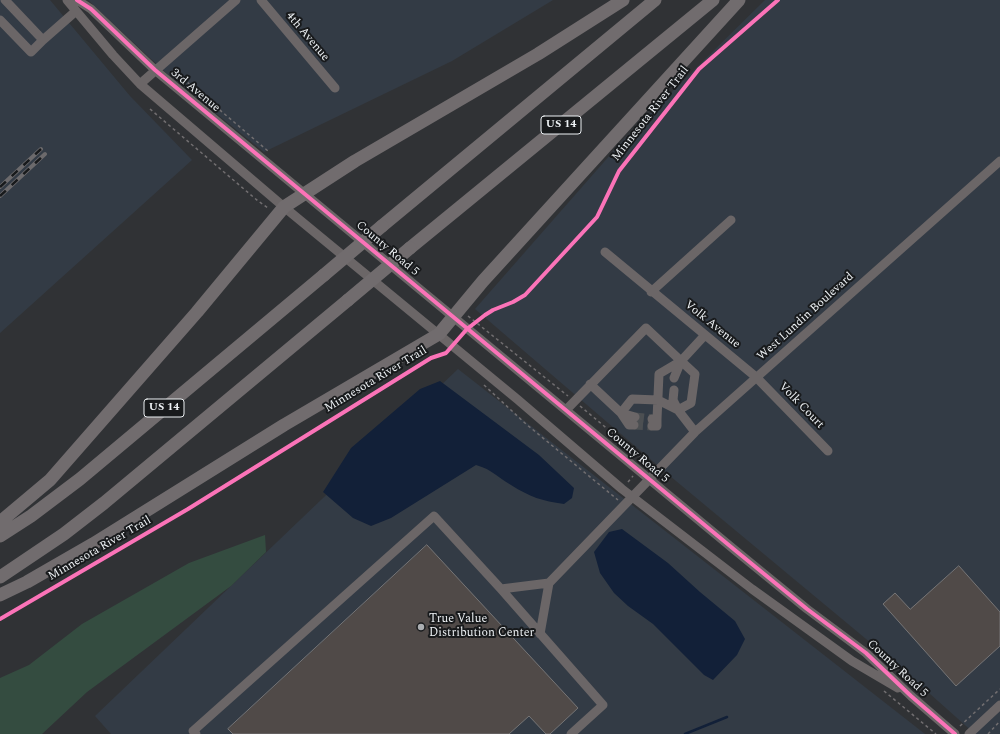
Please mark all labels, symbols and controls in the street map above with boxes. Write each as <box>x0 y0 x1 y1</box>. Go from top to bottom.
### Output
street label: 4th Avenue <box>282 9 332 65</box>
street label: Minnesota River Trail <box>609 64 693 164</box>
street label: 3rd Avenue <box>167 66 223 116</box>
road number: US 14 <box>541 116 581 134</box>
street label: County Road 5 <box>353 218 421 280</box>
street label: West Lundin Boulevard <box>755 270 857 364</box>
street label: Volk Avenue <box>681 298 743 352</box>
street label: Minnesota River Trail <box>322 344 430 416</box>
street label: Volk Court <box>775 380 827 432</box>
road number: US 14 <box>144 399 184 417</box>
street label: County Road 5 <box>603 425 671 487</box>
street label: Minnesota River Trail <box>46 514 154 584</box>
place label: True Value Distribution Center <box>429 613 534 641</box>
marker: True Value Distribution Center <box>416 622 426 632</box>
street label: County Road 5 <box>864 637 930 701</box>

